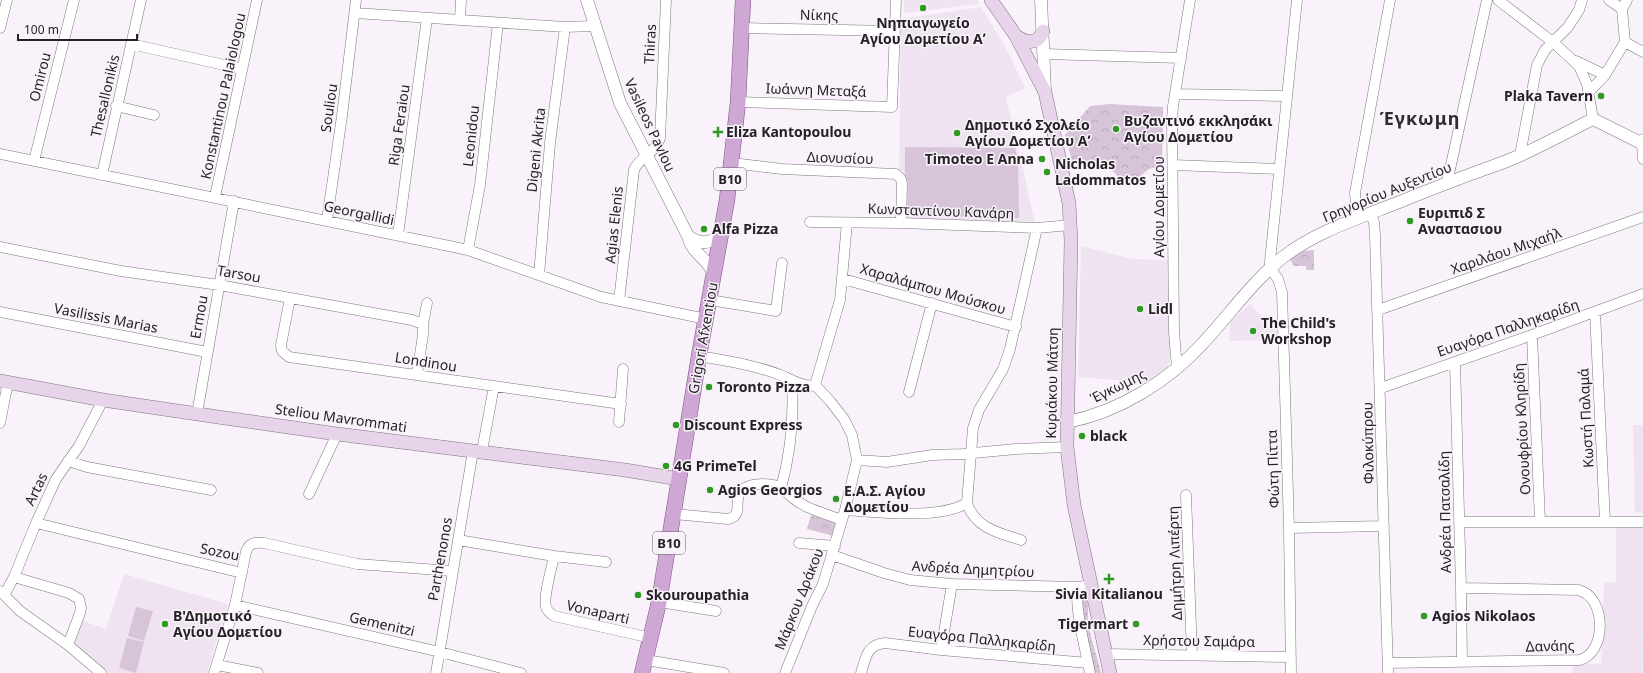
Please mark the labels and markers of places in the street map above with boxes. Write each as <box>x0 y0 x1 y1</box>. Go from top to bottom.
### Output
marker: Νηπιαγωγείο Αγίου Δομετίου Αʹ <box>918 3 928 13</box>
place label: Νηπιαγωγείο Αγίου Δομετίου Αʹ <box>860 13 986 48</box>
place label: Plaka Tavern <box>1504 86 1593 105</box>
marker: Plaka Tavern <box>1596 91 1606 101</box>
place label: Βυζαντινό εκκλησάκι Αγίου Δομετίου <box>1124 111 1273 146</box>
place label: Δημοτικό Σχολείο Αγίου Δομετίου Αʹ <box>965 115 1091 150</box>
place label: Eliza Kantopoulou <box>726 122 851 141</box>
marker: Βυζαντινό εκκλησάκι Αγίου Δομετίου <box>1111 124 1121 134</box>
marker: Eliza Kantopoulou <box>713 127 723 137</box>
marker: Δημοτικό Σχολείο Αγίου Δομετίου Αʹ <box>952 128 962 138</box>
place label: Timoteo E Anna <box>925 149 1034 168</box>
marker: Timoteo E Anna <box>1037 154 1047 164</box>
place label: Nicholas Ladommatos <box>1055 154 1146 189</box>
marker: Nicholas Ladommatos <box>1042 167 1052 177</box>
place label: Ευριπιδ Σ Αναστασιου <box>1418 203 1502 238</box>
marker: Ευριπιδ Σ Αναστασιου <box>1405 216 1415 226</box>
place label: Alfa Pizza <box>712 219 778 238</box>
marker: Alfa Pizza <box>699 224 709 234</box>
place label: Lidl <box>1148 299 1173 318</box>
marker: Lidl <box>1135 304 1145 314</box>
place label: The Child's Workshop <box>1261 313 1336 348</box>
marker: The Child's Workshop <box>1248 326 1258 336</box>
place label: Toronto Pizza <box>717 377 810 396</box>
marker: Toronto Pizza <box>704 382 714 392</box>
place label: Discount Express <box>684 415 803 434</box>
marker: Discount Express <box>671 420 681 430</box>
place label: black <box>1090 426 1128 445</box>
marker: black <box>1077 431 1087 441</box>
place label: 4G PrimeTel <box>674 456 757 475</box>
marker: 4G PrimeTel <box>661 461 671 471</box>
place label: Agios Georgios <box>718 480 822 499</box>
place label: Ε.Α.Σ. Αγίου Δομετίου <box>844 481 926 516</box>
marker: Agios Georgios <box>705 485 715 495</box>
marker: Ε.Α.Σ. Αγίου Δομετίου <box>831 494 841 504</box>
marker: Sivia Kitalianou <box>1104 574 1114 584</box>
place label: Sivia Kitalianou <box>1055 584 1163 603</box>
place label: Skouroupathia <box>646 585 749 604</box>
marker: Skouroupathia <box>633 590 643 600</box>
place label: Β'Δημοτικό Αγίου Δομετίου <box>173 606 282 641</box>
place label: Agios Nikolaos <box>1432 606 1535 625</box>
marker: Agios Nikolaos <box>1419 611 1429 621</box>
place label: Tigermart <box>1058 614 1128 633</box>
marker: Β'Δημοτικό Αγίου Δομετίου <box>160 619 170 629</box>
marker: Tigermart <box>1131 619 1141 629</box>

